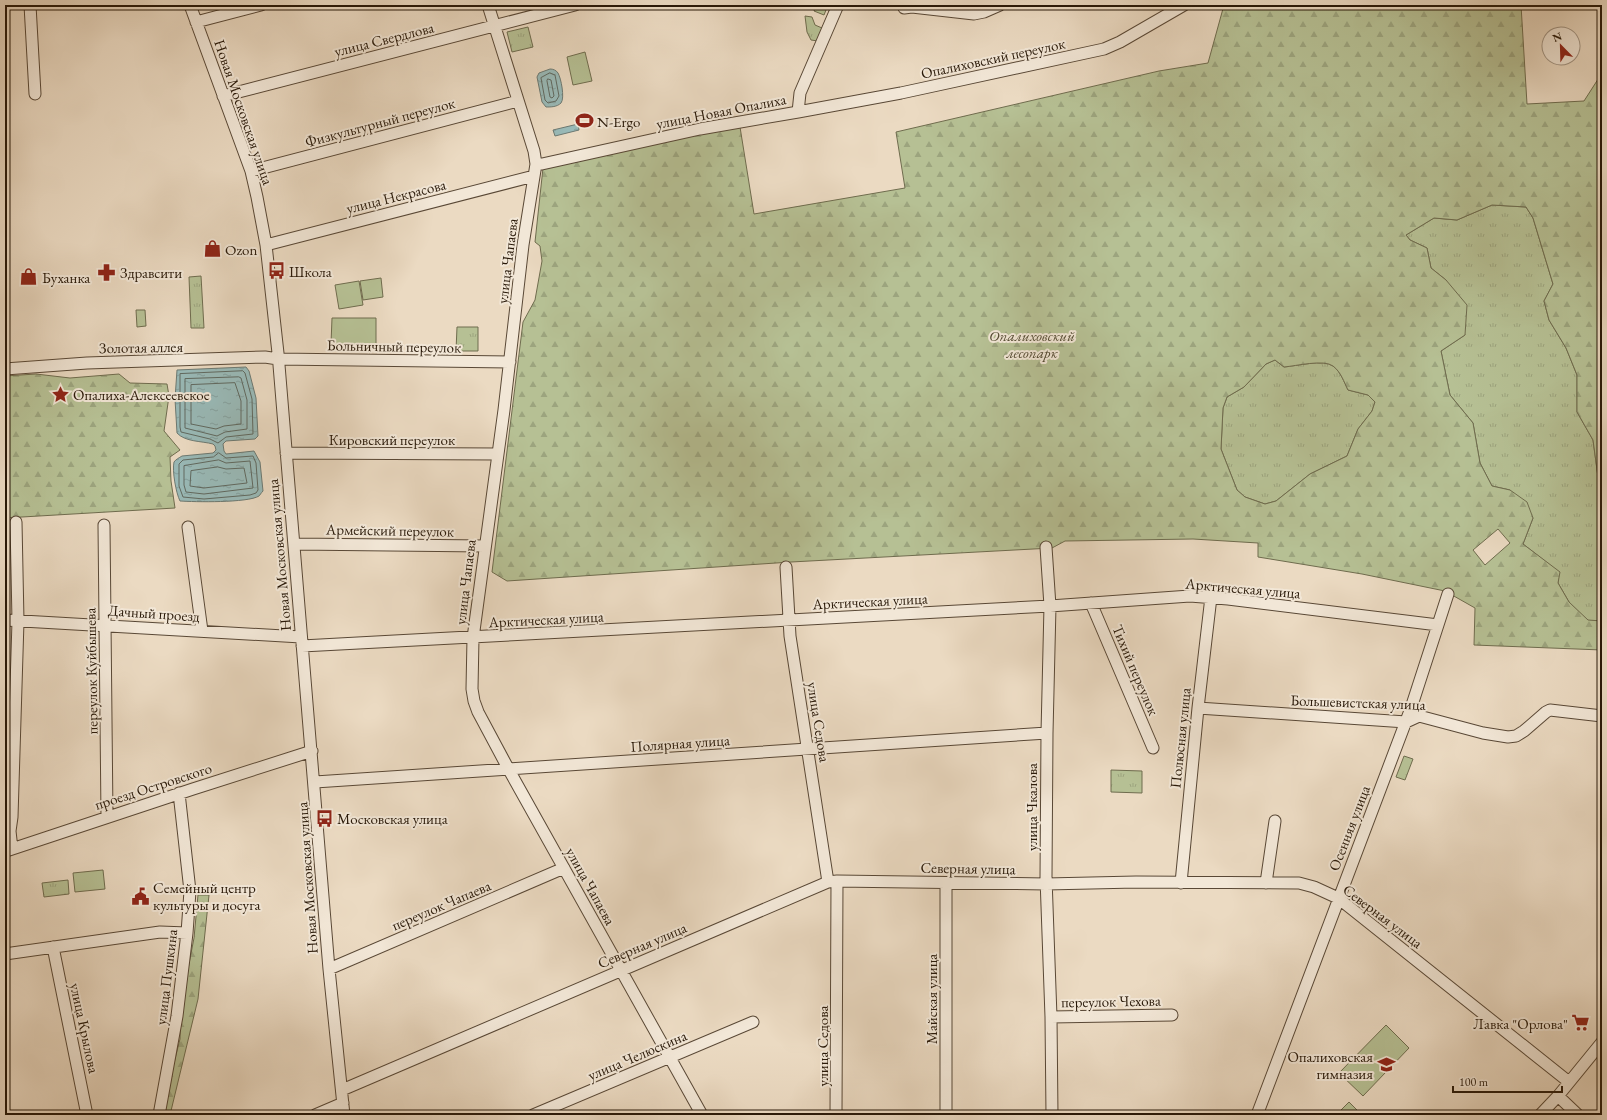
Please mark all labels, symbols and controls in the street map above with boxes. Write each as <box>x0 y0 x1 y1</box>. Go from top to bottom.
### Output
street label: улица Свердлова <box>332 17 436 61</box>
north arrow <box>1541 26 1581 66</box>
text: N <box>1550 29 1564 45</box>
street label: Опалиховский переулок <box>919 33 1067 83</box>
street label: Новая Московская улица <box>210 37 278 187</box>
street label: улица Новая Опалиха <box>654 89 788 133</box>
street label: Физкультурный переулок <box>303 93 457 151</box>
sports icon: N-Ergo <box>574 111 594 131</box>
place label: N-Ergo <box>597 112 640 131</box>
street label: улица Некрасова <box>344 174 448 218</box>
street label: улица Чапаева <box>492 217 522 305</box>
shop icon: Ozon <box>202 239 222 259</box>
place label: Ozon <box>225 240 258 259</box>
bus stop icon: Школа <box>266 261 286 281</box>
pharmacy icon: Здравсити <box>97 262 117 282</box>
place label: Школа <box>289 262 332 281</box>
place label: Здравсити <box>120 263 182 282</box>
shop icon: Буханка <box>19 267 39 287</box>
place label: Буханка <box>42 268 90 287</box>
park label: Опалиховский лесопарк <box>989 326 1075 362</box>
street label: Больничный переулок <box>327 335 461 357</box>
street label: Золотая аллея <box>99 337 184 357</box>
place icon: Опалиха-Алексеевское <box>50 384 70 404</box>
place label: Опалиха-Алексеевское <box>73 385 210 404</box>
street label: Кировский переулок <box>329 430 455 449</box>
street label: Новая Московская улица <box>263 478 295 632</box>
street label: Армейский переулок <box>325 519 454 541</box>
street label: улица Чапаева <box>450 538 480 626</box>
street label: Арктическая улица <box>1184 573 1301 602</box>
street label: Арктическая улица <box>811 588 928 614</box>
street label: Дачный проезд <box>108 600 201 626</box>
street label: Арктическая улица <box>487 606 604 632</box>
street label: переулок Куйбышева <box>80 607 102 734</box>
street label: Тихий переулок <box>1108 622 1164 718</box>
street label: улица Седова <box>803 680 835 764</box>
street label: Полюсная улица <box>1165 687 1195 789</box>
street label: Большевистская улица <box>1290 690 1426 714</box>
street label: Полярная улица <box>630 730 730 756</box>
street label: проезд Островского <box>92 758 214 814</box>
street label: улица Чкалова <box>1022 763 1041 851</box>
street label: Осенняя улица <box>1324 782 1374 873</box>
street label: Новая Московская улица <box>292 801 322 955</box>
bus stop icon: Московская улица <box>314 808 334 828</box>
place label: Московская улица <box>337 809 448 828</box>
street label: улица Чапаева <box>562 844 620 928</box>
street label: Северная улица <box>920 858 1016 878</box>
street label: переулок Чапаева <box>389 876 493 934</box>
place label: Семейный центр культуры и досуга <box>153 878 260 914</box>
street label: Северная улица <box>1339 880 1427 952</box>
public building icon: Семейный центр культуры и досуга <box>130 886 150 906</box>
street label: Северная улица <box>595 918 689 972</box>
street label: улица Пушкина <box>151 928 181 1026</box>
street label: Майская улица <box>922 954 941 1044</box>
street label: улица Крылова <box>66 981 104 1075</box>
street label: переулок Чехова <box>1061 991 1161 1011</box>
street label: улица Седова <box>813 1005 832 1087</box>
supermarket icon: Лавка "Орлова" <box>1571 1013 1591 1033</box>
place label: Лавка "Орлова" <box>1473 1014 1568 1033</box>
street label: улица Челюскина <box>585 1026 689 1084</box>
place label: Опалиховская гимназия <box>1288 1047 1373 1083</box>
school or university icon: Опалиховская гимназия <box>1376 1055 1396 1075</box>
scale bar <box>1453 1068 1562 1094</box>
text: 100 m <box>1459 1074 1489 1090</box>

